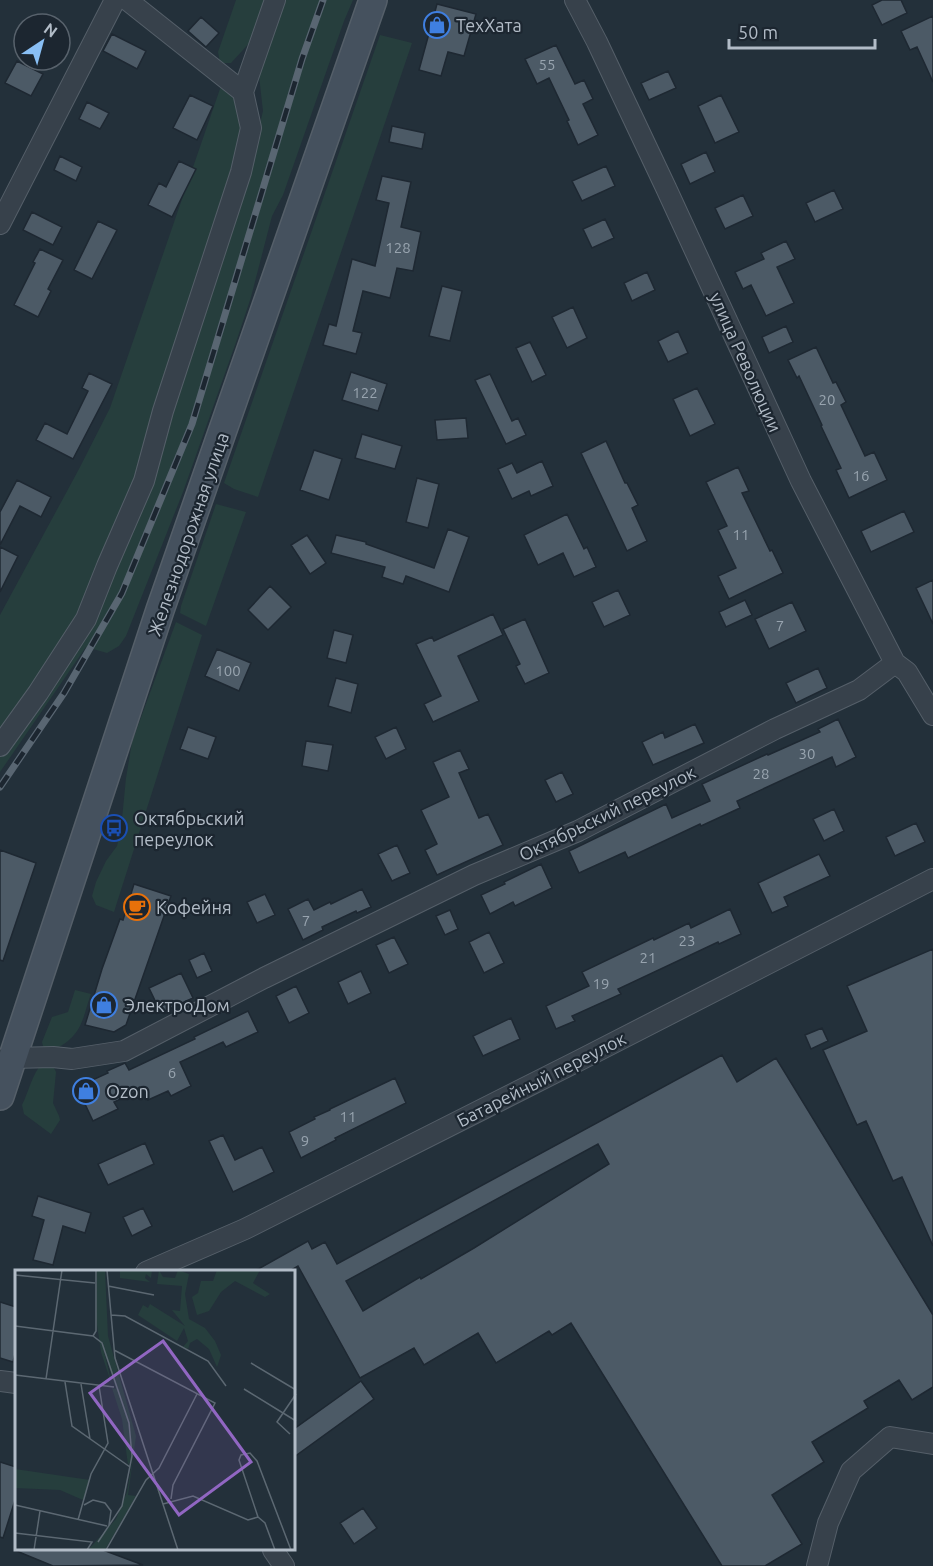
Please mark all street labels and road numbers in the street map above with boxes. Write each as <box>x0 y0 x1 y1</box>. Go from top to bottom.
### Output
street label: улица Революции <box>706 289 786 435</box>
street label: Железнодорожная улица <box>144 430 232 638</box>
street label: Октябрьский переулок <box>516 762 698 864</box>
street label: Батарейный переулок <box>453 1028 629 1130</box>

